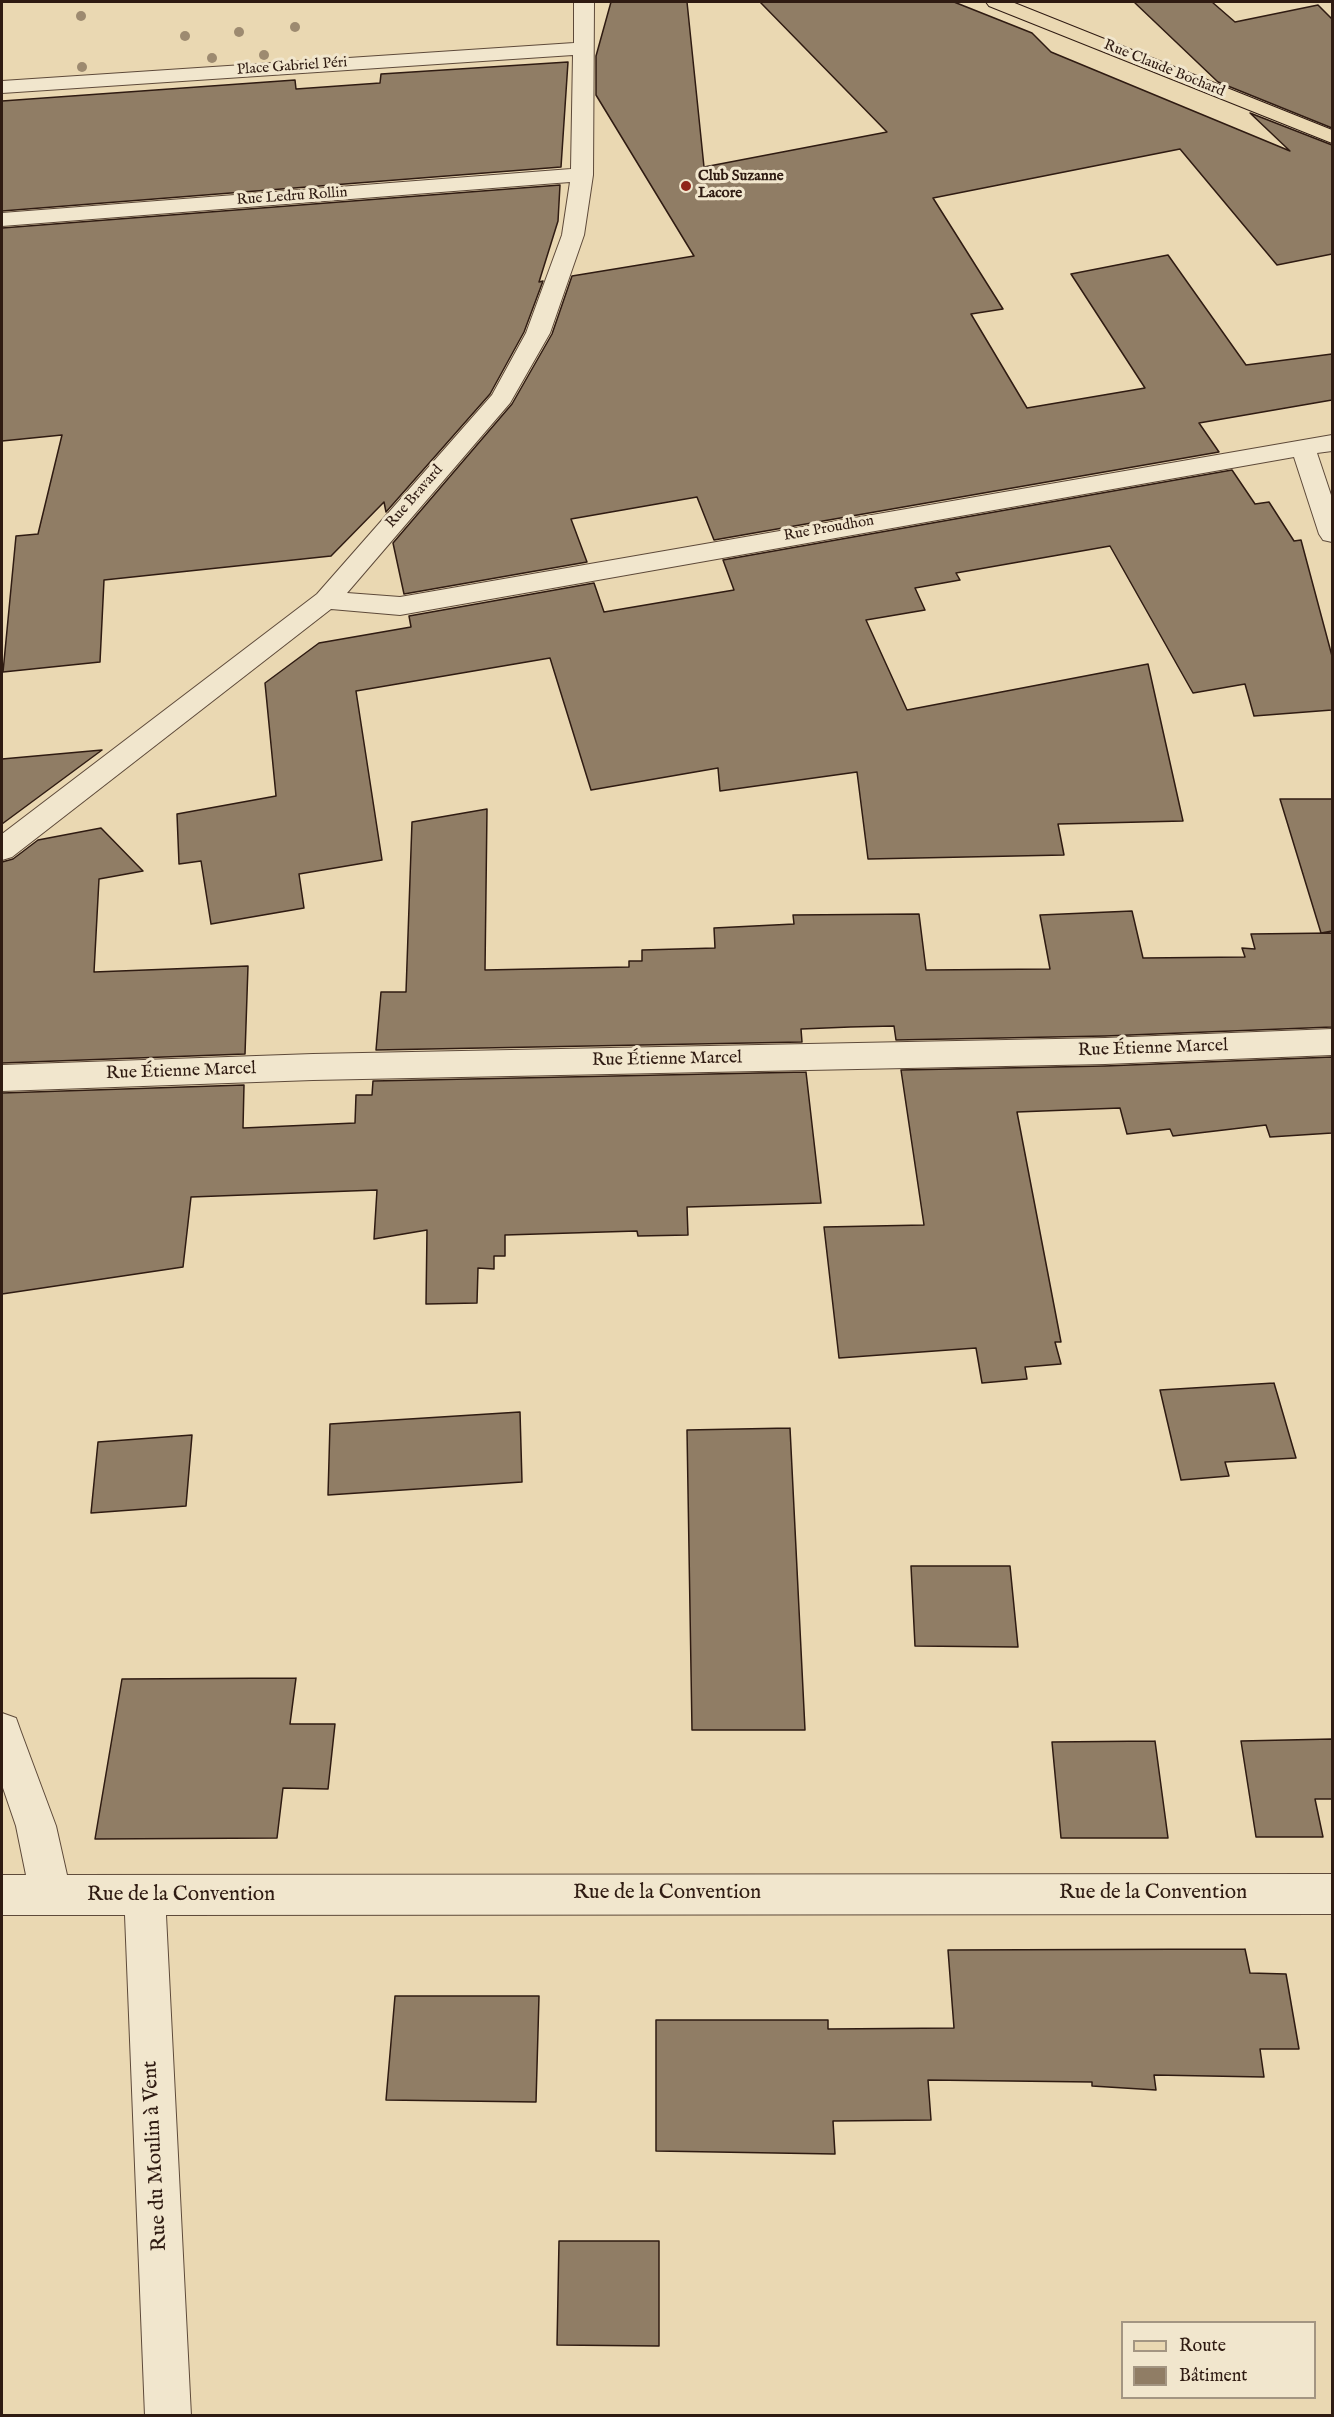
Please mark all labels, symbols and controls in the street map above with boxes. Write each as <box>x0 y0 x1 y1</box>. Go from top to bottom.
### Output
street label: Rue Claude Bochard <box>1101 37 1227 101</box>
street label: Place Gabriel Péri <box>236 54 348 80</box>
place label: Club Suzanne Lacore <box>698 168 784 203</box>
marker: Club Suzanne Lacore <box>679 179 693 193</box>
street label: Rue Ledru Rollin <box>236 184 348 210</box>
street label: Rue Bravard <box>383 462 447 532</box>
street label: Rue Proudhon <box>783 512 875 546</box>
street label: Rue Étienne Marcel <box>1077 1036 1229 1062</box>
street label: Rue Étienne Marcel <box>592 1048 742 1072</box>
street label: Rue Étienne Marcel <box>105 1059 257 1085</box>
street label: Rue de la Convention <box>573 1881 761 1907</box>
street label: Rue de la Convention <box>1059 1881 1247 1907</box>
street label: Rue de la Convention <box>87 1883 275 1909</box>
street label: Rue du Moulin à Vent <box>138 2060 174 2252</box>
legend <box>1121 2321 1316 2399</box>
text: Route <box>1179 2335 1226 2358</box>
text: Bâtiment <box>1179 2365 1248 2388</box>

